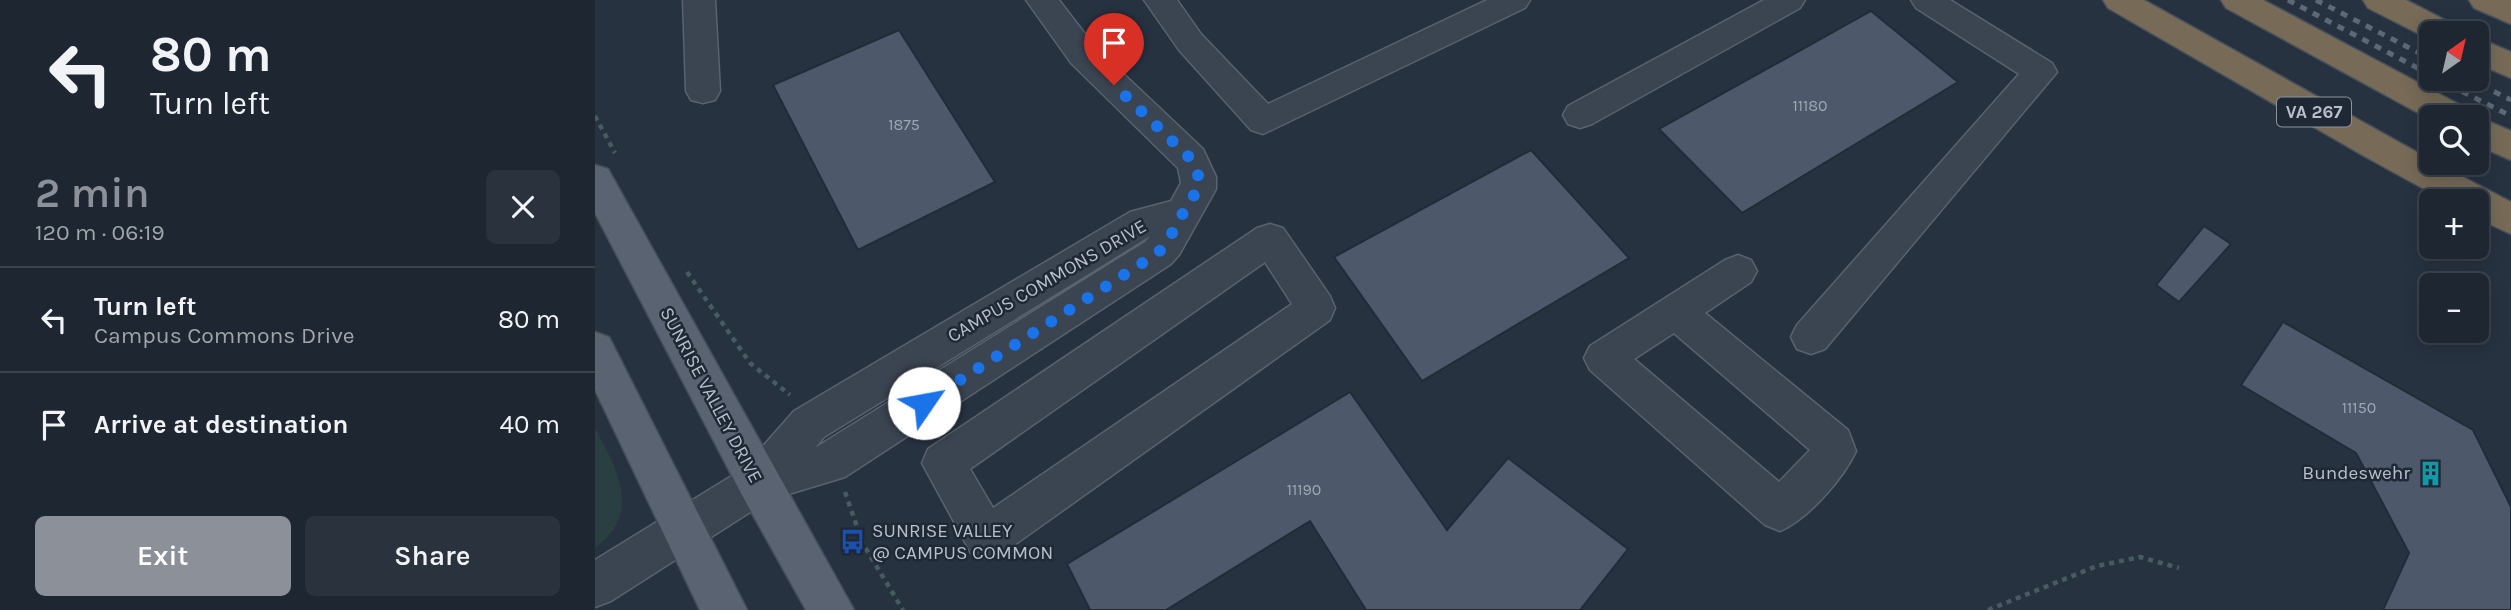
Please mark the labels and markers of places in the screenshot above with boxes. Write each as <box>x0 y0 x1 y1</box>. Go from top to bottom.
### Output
pin <box>1084 13 1144 85</box>
building icon: Bundeswehr <box>2416 459 2444 487</box>
place label: Bundeswehr <box>2302 462 2410 484</box>
place label: SUNRISE VALLEY @ CAMPUS COMMON <box>872 520 1053 564</box>
bus stop icon: SUNRISE VALLEY @ CAMPUS COMMON <box>838 528 866 556</box>

